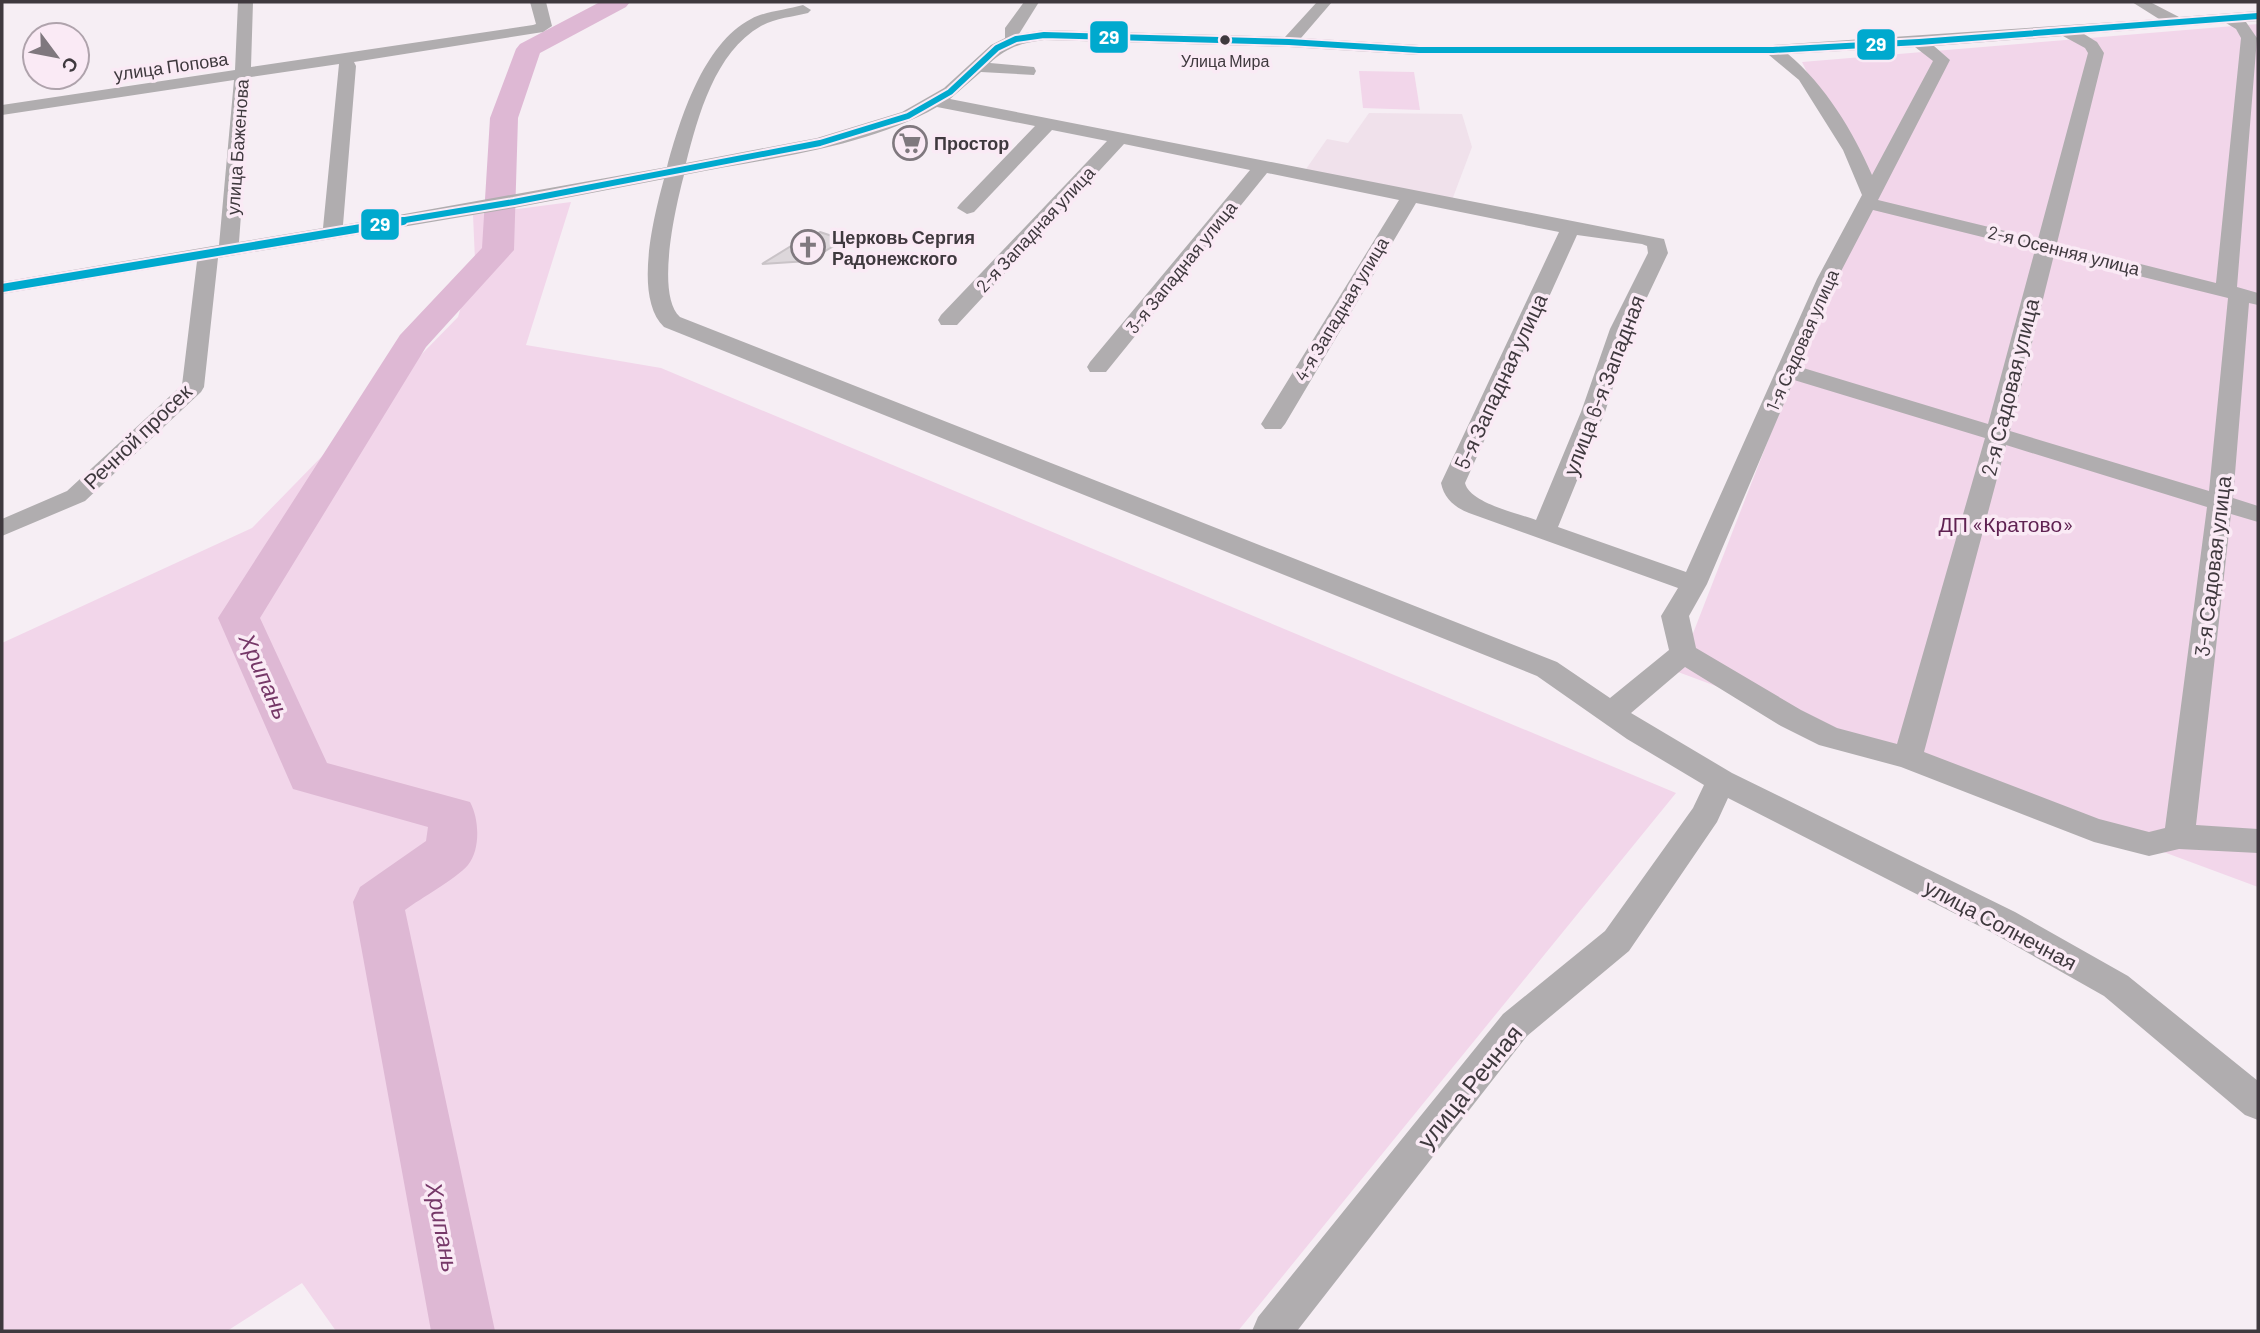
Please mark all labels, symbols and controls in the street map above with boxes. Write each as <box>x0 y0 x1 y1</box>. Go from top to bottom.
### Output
line badge: 29 <box>1089 20 1129 54</box>
north arrow <box>21 21 91 91</box>
text: 29 <box>1099 25 1119 48</box>
line badge: 29 <box>1856 28 1896 61</box>
text: 29 <box>1866 32 1886 55</box>
marker: Улица Мира <box>1218 33 1232 47</box>
street label: улица Попова <box>112 47 231 85</box>
place label: Улица Мира <box>1181 51 1269 70</box>
text: С <box>57 53 84 77</box>
street label: улица Баженова <box>221 77 253 216</box>
supermarket icon: Простор <box>891 124 929 162</box>
place label: Простор <box>934 132 1009 154</box>
street label: 2-я Западная улица <box>971 161 1100 296</box>
street label: 3-я Западная улица <box>1121 196 1242 338</box>
line badge: 29 <box>360 208 400 241</box>
text: 29 <box>370 212 390 235</box>
street label: 2-я Осенняя улица <box>1986 221 2143 280</box>
place label: Церковь Сергия Радонежского <box>832 226 975 269</box>
church icon: Церковь Сергия Радонежского <box>789 228 827 266</box>
street label: 4-я Западная улица <box>1289 232 1393 385</box>
street label: 1-я Садовая улица <box>1761 265 1843 414</box>
street label: 5-я Западная улица <box>1448 289 1552 473</box>
street label: улица 6-я Западная <box>1557 291 1649 479</box>
street label: 2-я Садовая улица <box>1975 295 2043 478</box>
street label: Речной просек <box>78 378 197 494</box>
street label: 3-я Садовая улица <box>2189 474 2236 658</box>
park label: ДП «Кратово» <box>1939 511 2074 536</box>
water label: Хрипань <box>233 628 296 723</box>
street label: улица Солнечная <box>1921 873 2081 975</box>
street label: улица Речная <box>1410 1018 1528 1154</box>
water label: Хрипань <box>420 1179 465 1274</box>

